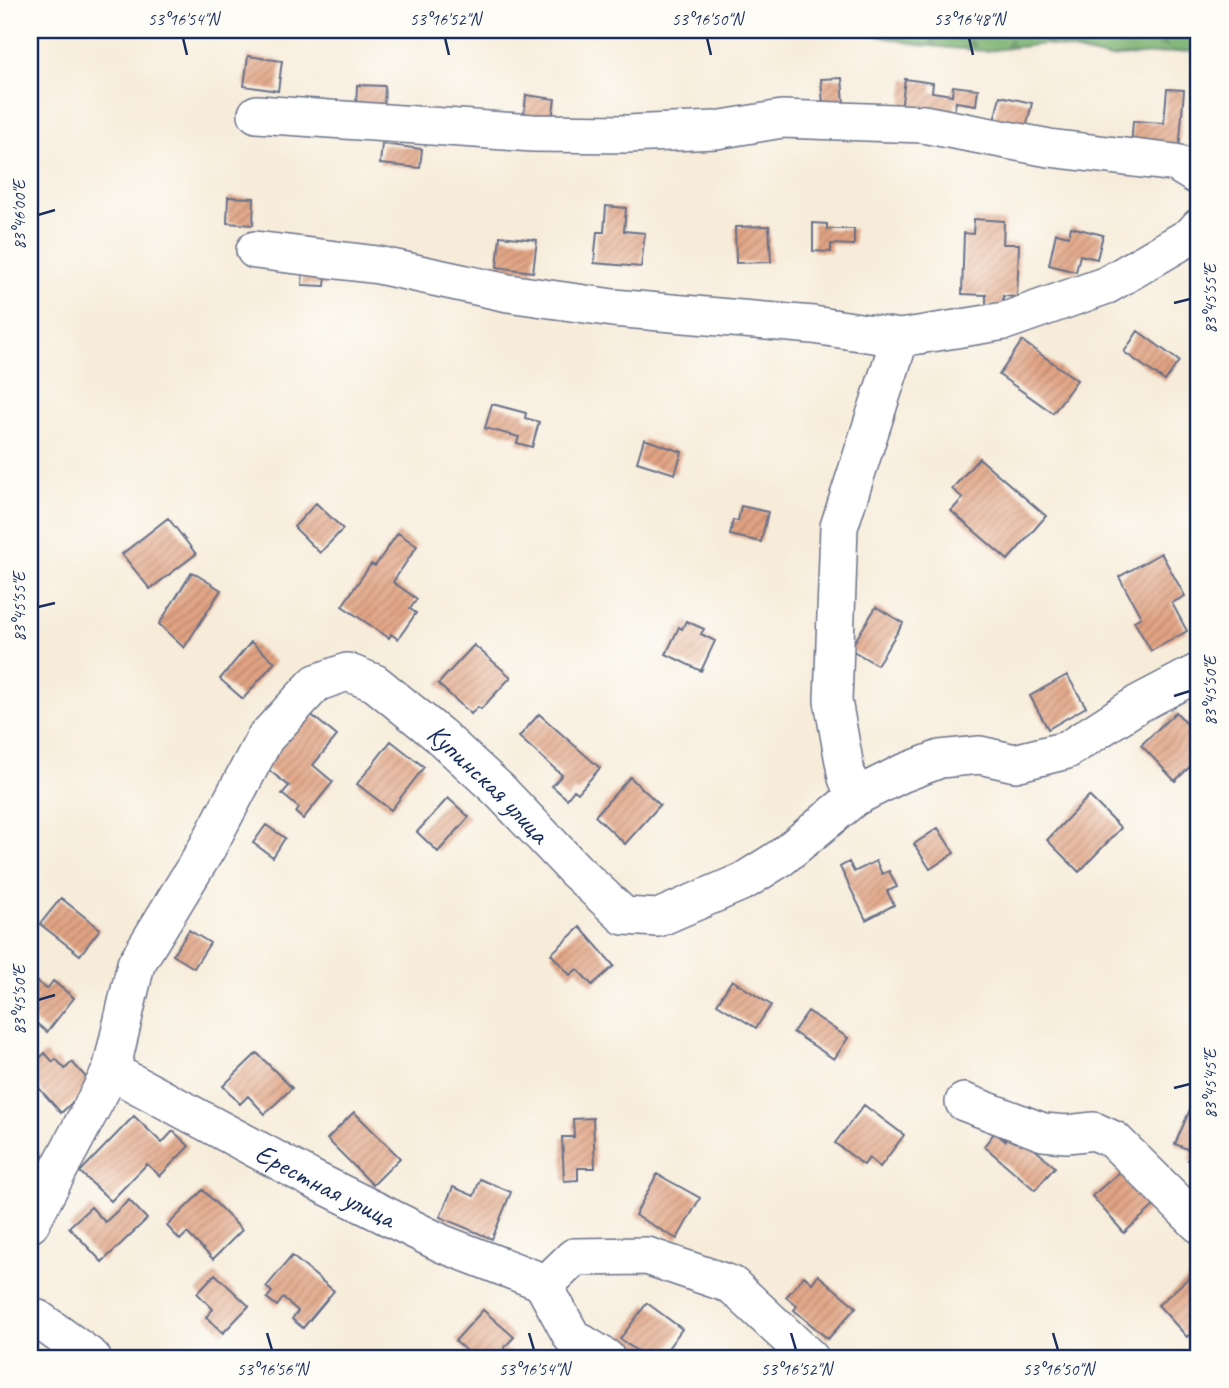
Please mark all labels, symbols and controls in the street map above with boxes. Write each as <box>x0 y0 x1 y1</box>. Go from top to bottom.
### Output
text: 53°16'54"N <box>148 8 222 30</box>
text: 53°16'52"N <box>410 8 484 30</box>
text: 53°16'50"N <box>672 8 746 30</box>
text: 53°16'48"N <box>934 8 1008 30</box>
text: 83°46'00"E <box>8 178 30 250</box>
text: 83°45'55"E <box>1199 262 1221 334</box>
text: 83°45'55"E <box>8 570 30 642</box>
text: 83°45'50"E <box>1199 654 1221 726</box>
street label: Купинская улица <box>420 716 558 852</box>
text: 83°45'50"E <box>8 963 30 1035</box>
text: 83°45'45"E <box>1199 1047 1221 1119</box>
street label: Ерестная улица <box>249 1135 403 1237</box>
text: 53°16'56"N <box>237 1358 311 1380</box>
text: 53°16'54"N <box>499 1358 573 1380</box>
text: 53°16'52"N <box>761 1358 835 1380</box>
text: 53°16'50"N <box>1023 1358 1097 1380</box>

